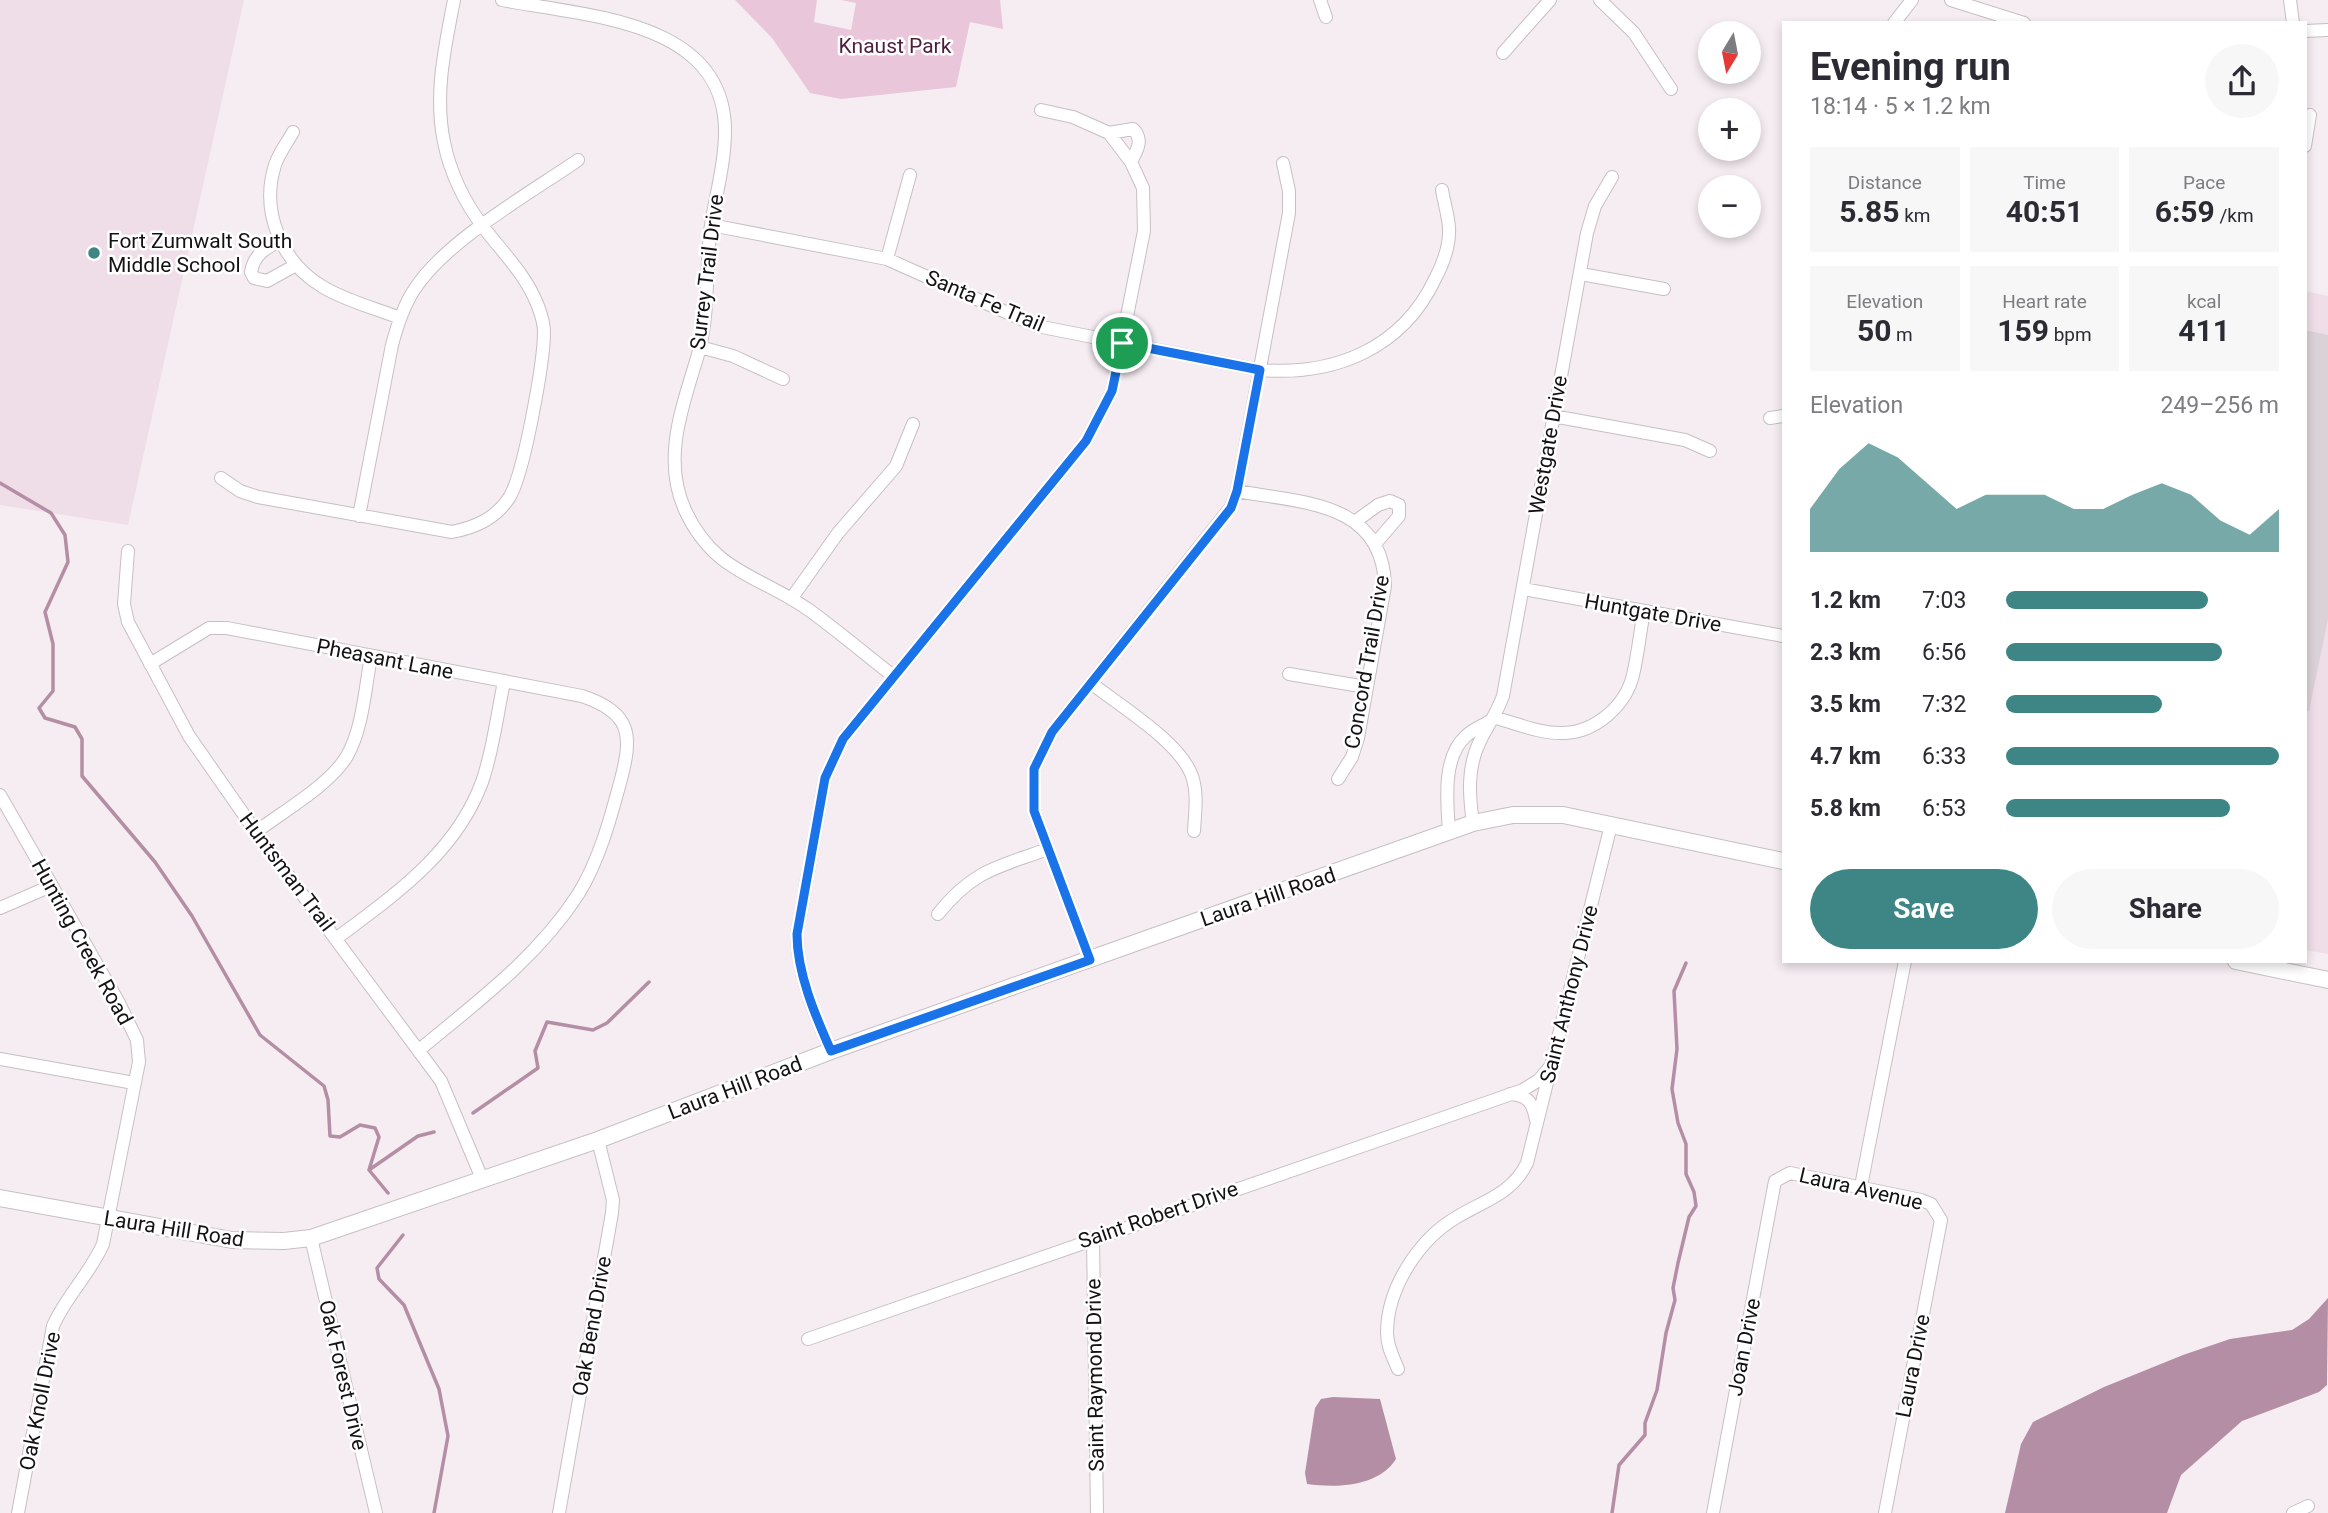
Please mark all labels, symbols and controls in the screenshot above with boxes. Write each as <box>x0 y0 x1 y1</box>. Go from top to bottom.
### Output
north arrow <box>1698 21 1760 84</box>
map controls <box>1698 21 1761 238</box>
park label: Knaust Park <box>839 34 952 58</box>
button: share <box>2205 44 2279 118</box>
text: Evening run <box>1810 45 2011 89</box>
text: 18:14 · 5 × 1.2 km <box>1810 93 1991 120</box>
button: + <box>1698 98 1761 161</box>
text: Distance <box>1848 171 1922 194</box>
text: Time <box>2023 171 2066 194</box>
text: Pace <box>2183 171 2225 194</box>
button: − <box>1698 175 1761 238</box>
street label: Surrey Trail Drive <box>686 193 728 351</box>
text: 5.85 <box>1839 194 1899 229</box>
text: 40:51 <box>2006 194 2083 229</box>
text: 6:59 <box>2155 194 2215 229</box>
text: km <box>1899 204 1931 227</box>
text: /km <box>2215 204 2254 227</box>
place label: Fort Zumwalt South Middle School <box>108 229 292 277</box>
marker: Fort Zumwalt South Middle School <box>86 245 102 261</box>
street label: Santa Fe Trail <box>922 265 1048 337</box>
text: Elevation <box>1846 290 1923 313</box>
text: Heart rate <box>2002 290 2087 313</box>
text: kcal <box>2187 290 2221 313</box>
pin <box>1092 313 1152 373</box>
text: 50 <box>1857 313 1891 348</box>
text: 159 <box>1997 313 2049 348</box>
text: 411 <box>2178 313 2230 348</box>
text: m <box>1891 323 1913 346</box>
text: bpm <box>2049 323 2092 346</box>
icon: arrive <box>1103 324 1141 362</box>
street label: Westgate Drive <box>1524 374 1572 516</box>
text: Elevation <box>1810 392 1903 419</box>
text: 249–256 m <box>2160 392 2279 419</box>
street label: Concord Trail Drive <box>1340 573 1394 751</box>
text: 1.2 km <box>1810 587 1881 614</box>
text: 7:03 <box>1922 587 1966 614</box>
street label: Huntgate Drive <box>1583 589 1723 637</box>
street label: Pheasant Lane <box>315 634 455 684</box>
text: 2.3 km <box>1810 639 1881 666</box>
text: 6:56 <box>1922 639 1966 666</box>
text: 3.5 km <box>1810 691 1881 718</box>
text: 7:32 <box>1922 691 1966 718</box>
text: 4.7 km <box>1810 743 1881 770</box>
text: 6:33 <box>1922 743 1966 770</box>
text: 5.8 km <box>1810 795 1881 822</box>
text: 6:53 <box>1922 795 1966 822</box>
street label: Huntsman Trail <box>235 808 339 936</box>
street label: Hunting Creek Road <box>27 855 137 1029</box>
street label: Laura Hill Road <box>1197 863 1339 931</box>
button: Save <box>1810 869 2038 949</box>
button: Share <box>2052 869 2279 949</box>
street label: Saint Anthony Drive <box>1535 903 1603 1085</box>
street label: Laura Hill Road <box>665 1051 805 1125</box>
street label: Laura Avenue <box>1797 1163 1925 1215</box>
street label: Saint Robert Drive <box>1075 1176 1241 1254</box>
street label: Laura Hill Road <box>102 1206 246 1252</box>
street label: Oak Bend Drive <box>568 1254 616 1398</box>
street label: Saint Raymond Drive <box>1081 1278 1109 1472</box>
street label: Joan Drive <box>1723 1296 1765 1398</box>
street label: Oak Forest Drive <box>314 1298 372 1452</box>
street label: Laura Drive <box>1891 1312 1935 1420</box>
street label: Oak Knoll Drive <box>15 1330 65 1472</box>

